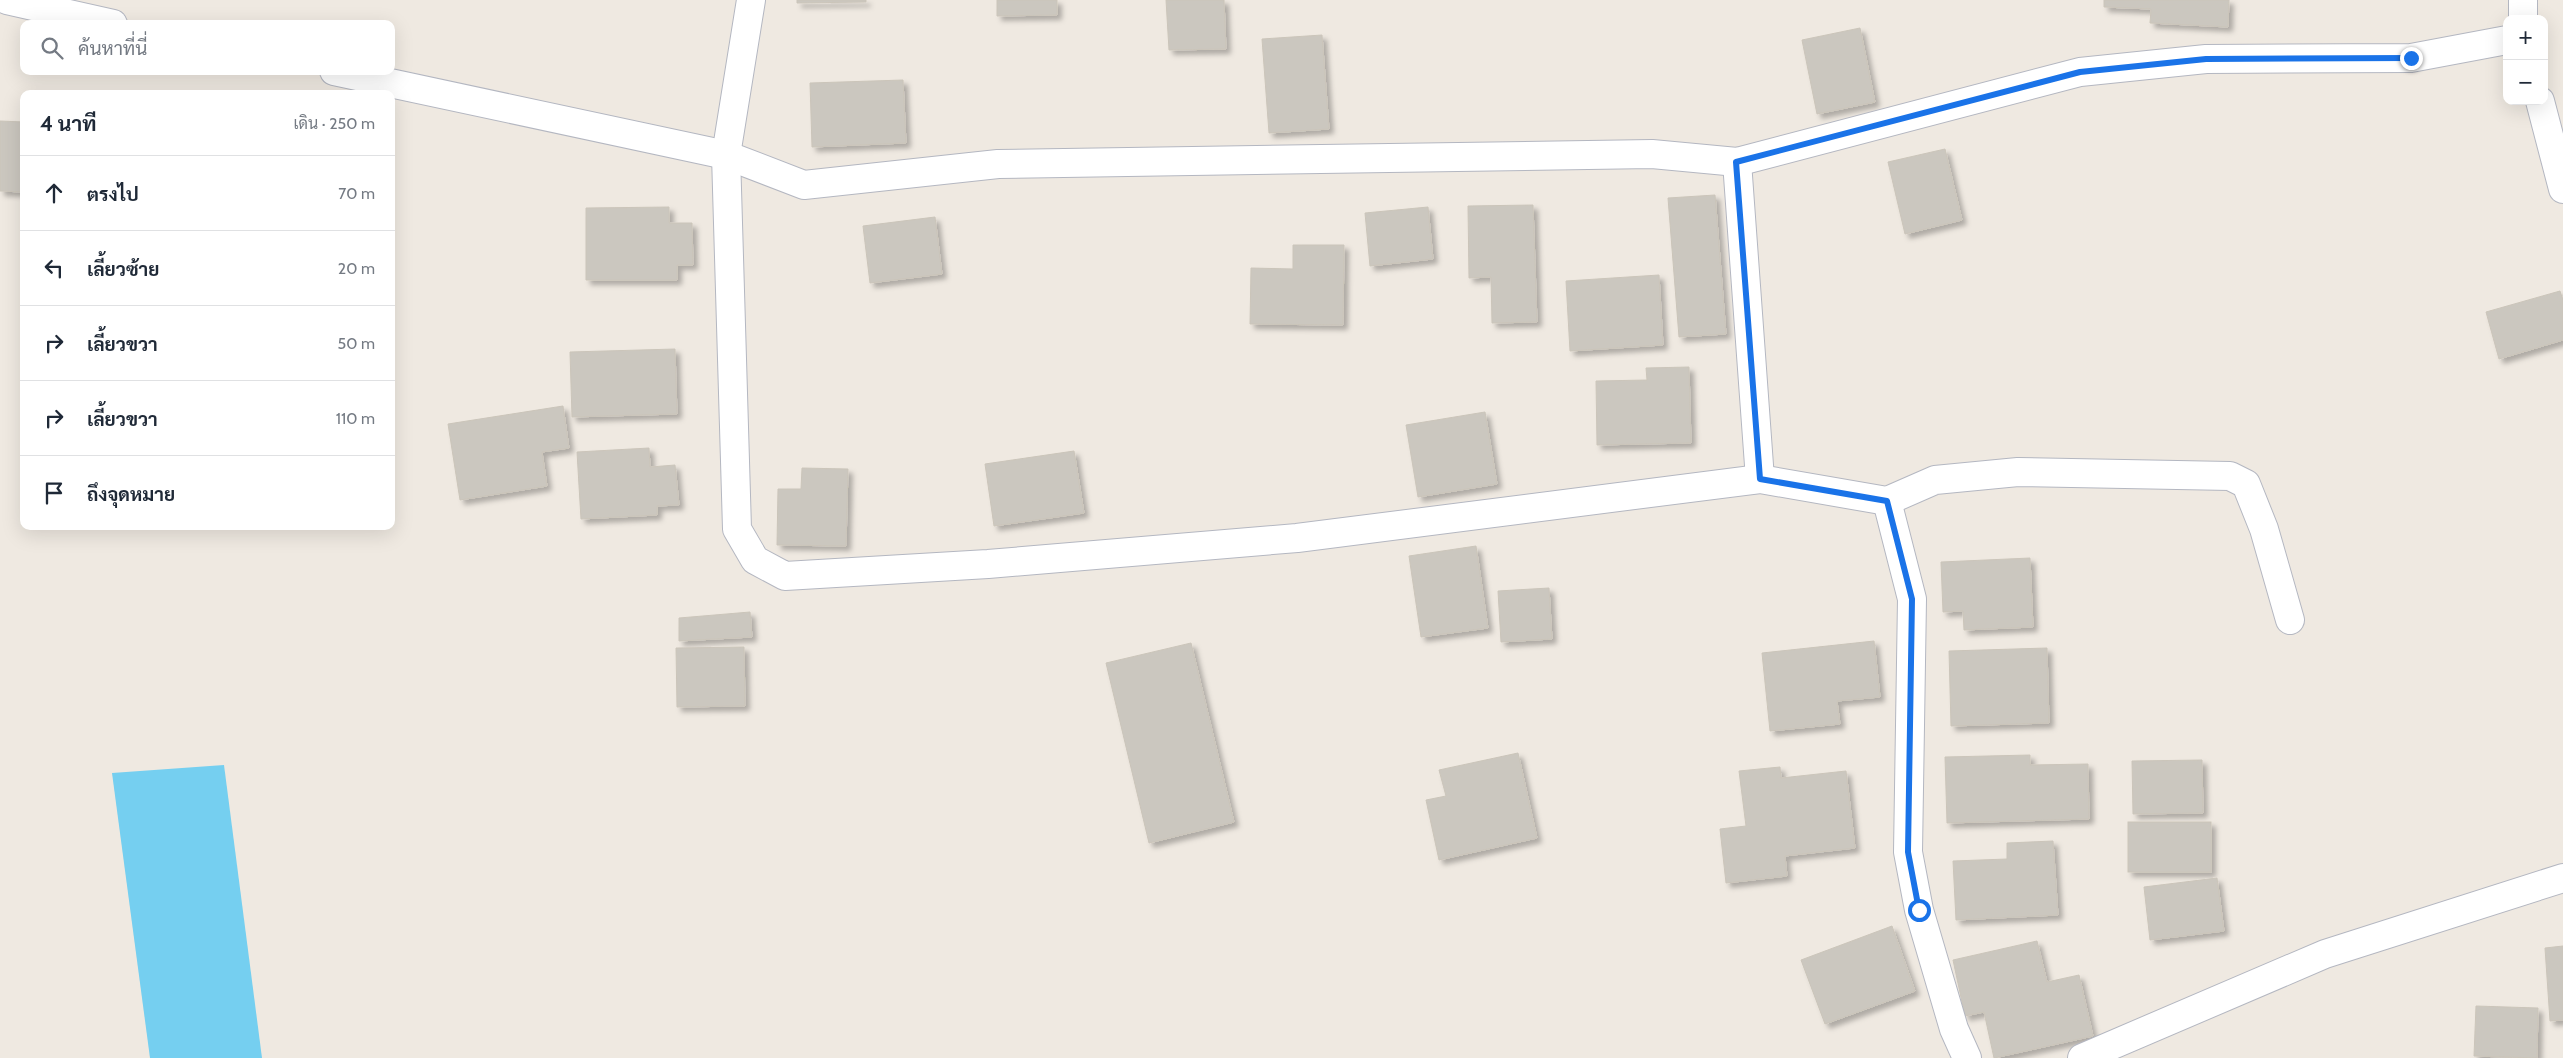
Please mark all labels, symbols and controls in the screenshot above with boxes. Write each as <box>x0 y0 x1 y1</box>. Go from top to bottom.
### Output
map controls <box>2503 15 2548 105</box>
button: + <box>2503 15 2548 60</box>
search box <box>20 20 395 75</box>
icon: search <box>38 34 66 62</box>
text: ค้นหาที่นี่ <box>78 37 147 60</box>
route end <box>2400 47 2423 70</box>
button: − <box>2503 60 2548 105</box>
text: 4 นาที <box>40 111 96 136</box>
text: เดิน · 250 m <box>294 114 375 133</box>
icon: ahead <box>40 179 68 207</box>
text: ตรงไป <box>87 183 139 206</box>
text: 70 m <box>338 184 375 203</box>
icon: left <box>40 254 68 282</box>
text: เลี้ยวซ้าย <box>87 258 159 281</box>
text: 20 m <box>338 259 375 278</box>
icon: right <box>40 329 68 357</box>
text: เลี้ยวขวา <box>87 333 158 356</box>
text: 50 m <box>338 334 375 353</box>
icon: right <box>40 404 68 432</box>
text: เลี้ยวขวา <box>87 408 158 431</box>
text: 110 m <box>336 409 375 428</box>
icon: arrive <box>40 479 68 507</box>
text: ถึงจุดหมาย <box>87 483 175 506</box>
route start <box>1908 899 1931 922</box>

